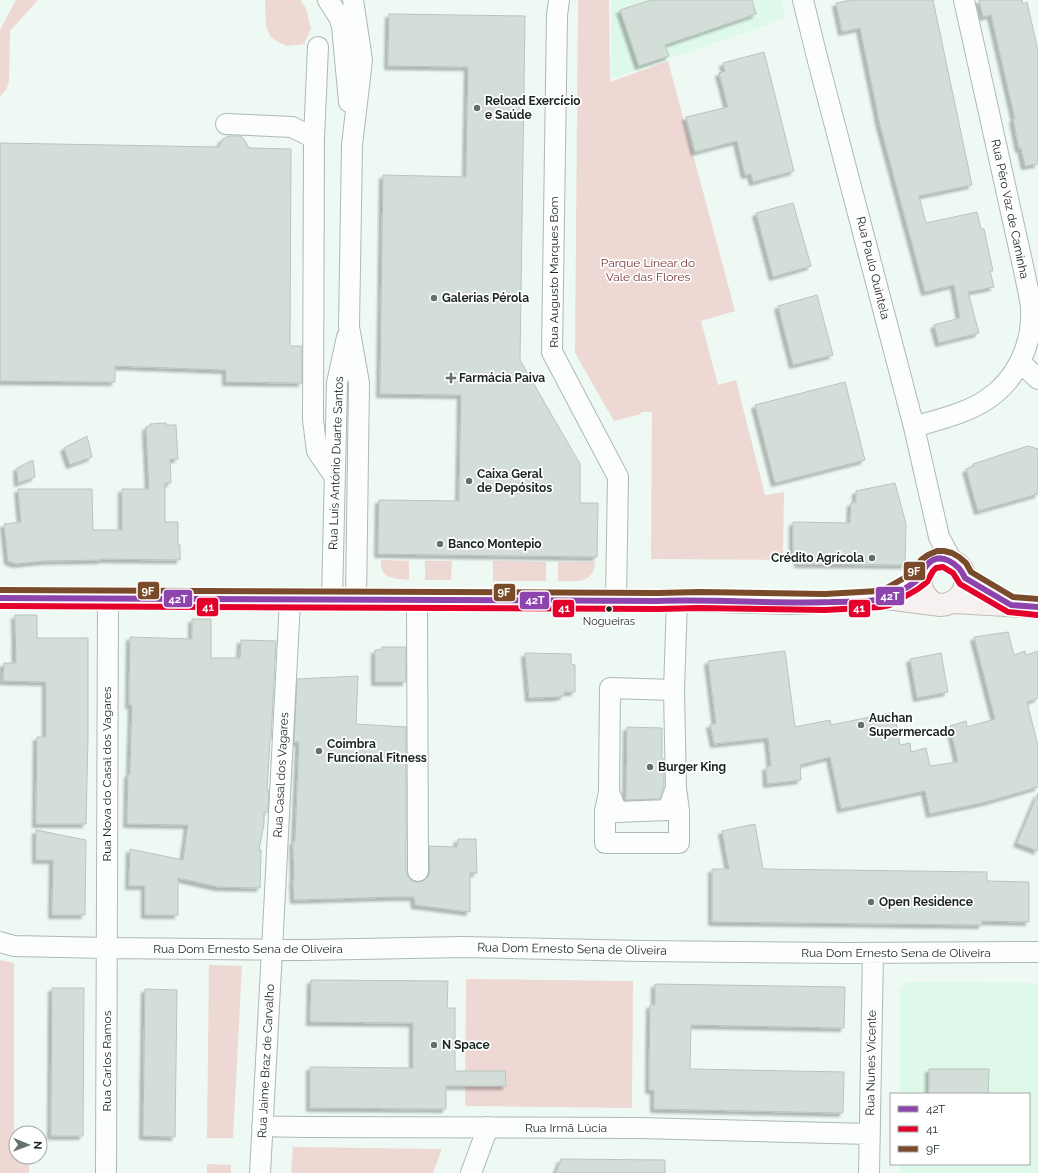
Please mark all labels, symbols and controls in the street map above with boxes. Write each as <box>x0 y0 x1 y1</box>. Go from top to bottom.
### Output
place label: Reload Exercício e Saúde <box>485 94 581 122</box>
marker: Reload Exercício e Saúde <box>472 103 482 113</box>
street label: Rua Pêro Vaz de Caminha <box>988 138 1032 280</box>
street label: Rua Augusto Marques Bom <box>547 196 561 348</box>
street label: Rua Paulo Quintela <box>853 215 893 321</box>
park label: Parque Linear do Vale das Flores <box>601 256 695 284</box>
place label: Galerias Pérola <box>442 291 529 305</box>
marker: Galerias Pérola <box>429 293 439 303</box>
place label: Farmácia Paiva <box>459 371 545 385</box>
marker: Farmácia Paiva <box>446 373 456 383</box>
street label: Rua Luís António Duarte Santos <box>326 376 346 550</box>
place label: Caixa Geral de Depósitos <box>477 467 552 495</box>
marker: Caixa Geral de Depósitos <box>464 476 474 486</box>
place label: Banco Montepio <box>448 537 542 551</box>
marker: Banco Montepio <box>435 539 445 549</box>
place label: Crédito Agrícola <box>771 551 864 565</box>
marker: Crédito Agrícola <box>867 553 877 563</box>
line badge: 9F <box>903 561 926 581</box>
text: 9F <box>908 565 921 578</box>
line badge: 9F <box>137 581 160 600</box>
line badge: 9F <box>493 583 516 602</box>
text: 9F <box>142 585 155 598</box>
text: 9F <box>498 586 511 599</box>
line badge: 42T <box>875 586 905 606</box>
line badge: 42T <box>163 589 193 608</box>
text: 42T <box>881 590 900 603</box>
line badge: 42T <box>519 591 550 610</box>
text: 42T <box>169 593 188 606</box>
text: 42T <box>526 594 545 607</box>
line badge: 41 <box>196 597 219 617</box>
line badge: 41 <box>552 599 575 618</box>
line badge: 41 <box>848 599 871 618</box>
text: 41 <box>202 601 214 614</box>
text: 41 <box>558 602 570 615</box>
text: 41 <box>853 602 865 615</box>
marker: Nogueiras <box>604 604 614 614</box>
place label: Nogueiras <box>583 615 635 628</box>
street label: Rua Nova do Casal dos Vagares <box>100 686 114 862</box>
place label: Auchan Supermercado <box>869 711 955 739</box>
street label: Rua Casal dos Vagares <box>271 712 291 838</box>
marker: Auchan Supermercado <box>856 720 866 730</box>
place label: Coimbra Funcional Fitness <box>327 737 427 765</box>
marker: Coimbra Funcional Fitness <box>314 746 324 756</box>
place label: Burger King <box>658 760 726 774</box>
marker: Burger King <box>645 762 655 772</box>
place label: Open Residence <box>879 895 973 909</box>
marker: Open Residence <box>866 897 876 907</box>
street label: Rua Dom Ernesto Sena de Oliveira <box>477 940 667 958</box>
street label: Rua Dom Ernesto Sena de Oliveira <box>153 942 343 956</box>
street label: Rua Dom Ernesto Sena de Oliveira <box>801 946 991 960</box>
street label: Rua Jaime Braz de Carvalho <box>255 983 277 1139</box>
street label: Rua Carlos Ramos <box>100 1010 114 1111</box>
street label: Rua Nunes Vicente <box>863 1010 879 1116</box>
place label: N Space <box>442 1038 490 1052</box>
marker: N Space <box>429 1040 439 1050</box>
legend <box>890 1093 1030 1165</box>
text: 42T <box>926 1102 946 1116</box>
street label: Rua Irmã Lúcia <box>525 1121 607 1135</box>
text: 41 <box>926 1122 938 1136</box>
north arrow <box>8 1125 48 1165</box>
text: N <box>31 1141 44 1149</box>
text: 9F <box>926 1142 940 1156</box>

